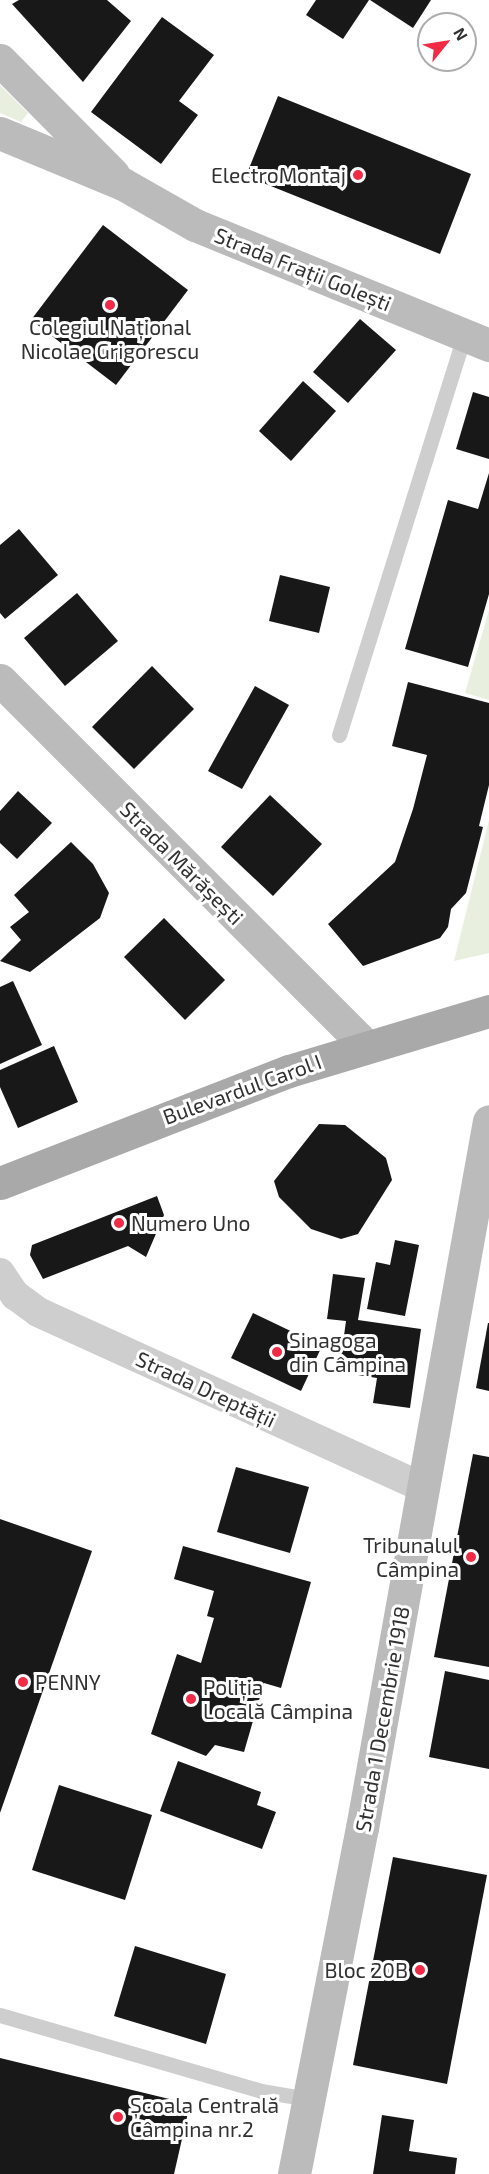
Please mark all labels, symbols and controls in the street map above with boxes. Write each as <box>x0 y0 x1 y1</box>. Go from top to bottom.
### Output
north arrow <box>417 12 477 72</box>
text: N <box>450 24 472 44</box>
place label: ElectroMontaj <box>211 162 346 188</box>
marker: ElectroMontaj <box>351 168 365 182</box>
street label: Strada Frații Golești <box>211 222 395 316</box>
marker: Colegiul Național Nicolae Grigorescu <box>103 298 117 312</box>
place label: Colegiul Național Nicolae Grigorescu <box>21 314 199 364</box>
street label: Strada Mărășești <box>115 796 249 930</box>
street label: Bulevardul Carol I <box>159 1048 325 1130</box>
place label: Numero Uno <box>131 1210 250 1236</box>
marker: Numero Uno <box>112 1216 126 1230</box>
place label: Sinagoga din Câmpina <box>289 1327 406 1377</box>
marker: Sinagoga din Câmpina <box>270 1345 284 1359</box>
street label: Strada Dreptății <box>132 1346 280 1432</box>
place label: Tribunalul Câmpina <box>363 1532 459 1582</box>
marker: Tribunalul Câmpina <box>464 1550 478 1564</box>
street label: Strada 1 Decembrie 1918 <box>350 1604 414 1834</box>
place label: PENNY <box>35 1669 101 1695</box>
place label: Poliția Locală Câmpina <box>203 1674 353 1724</box>
marker: PENNY <box>16 1675 30 1689</box>
marker: Poliția Locală Câmpina <box>184 1692 198 1706</box>
place label: Bloc 20B <box>324 1957 408 1983</box>
marker: Bloc 20B <box>413 1963 427 1977</box>
place label: Școala Centrală Câmpina nr.2 <box>130 2092 279 2142</box>
marker: Școala Centrală Câmpina nr.2 <box>111 2110 125 2124</box>

